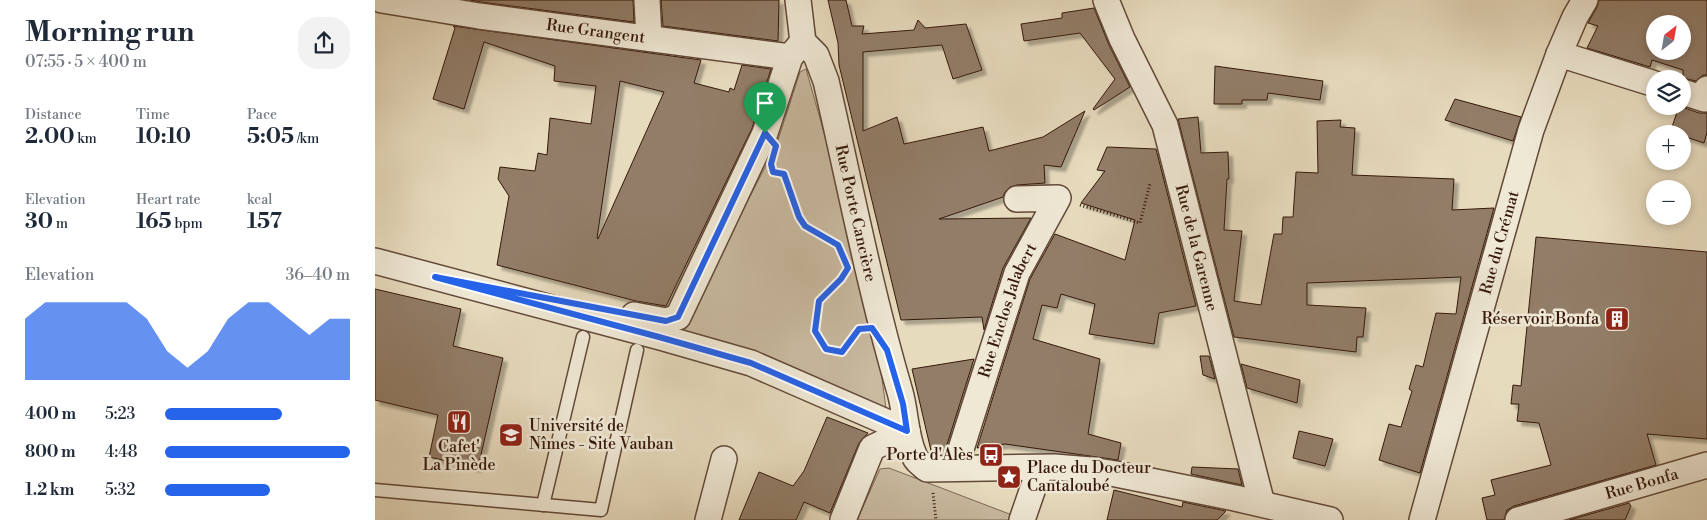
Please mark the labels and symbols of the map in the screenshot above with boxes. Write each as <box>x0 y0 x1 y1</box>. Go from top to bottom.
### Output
street label: Rue Grangent <box>545 15 647 48</box>
north arrow <box>1646 15 1691 60</box>
pin <box>744 82 786 133</box>
street label: Rue Porte Cancière <box>831 143 881 284</box>
street label: Rue de la Garenne <box>1171 182 1222 313</box>
street label: Rue du Crémat <box>1476 188 1524 297</box>
street label: Rue Enclos Jalabert <box>974 239 1042 381</box>
building icon: Réservoir Bonfa <box>1604 306 1630 332</box>
place label: Réservoir Bonfa <box>1482 309 1600 329</box>
restaurant icon: Cafet' La Pinède <box>446 409 472 435</box>
place label: Université de Nîmes - Site Vauban <box>529 416 674 454</box>
school or university icon: Université de Nîmes - Site Vauban <box>498 422 524 448</box>
place label: Cafet' La Pinède <box>423 437 496 475</box>
bus stop icon: Porte d'Alès <box>978 442 1004 468</box>
place label: Porte d'Alès <box>886 445 973 465</box>
place label: Place du Docteur Cantaloubé <box>1027 458 1151 496</box>
place icon: Place du Docteur Cantaloubé <box>996 464 1022 490</box>
street label: Rue Bonfa <box>1603 464 1682 504</box>

